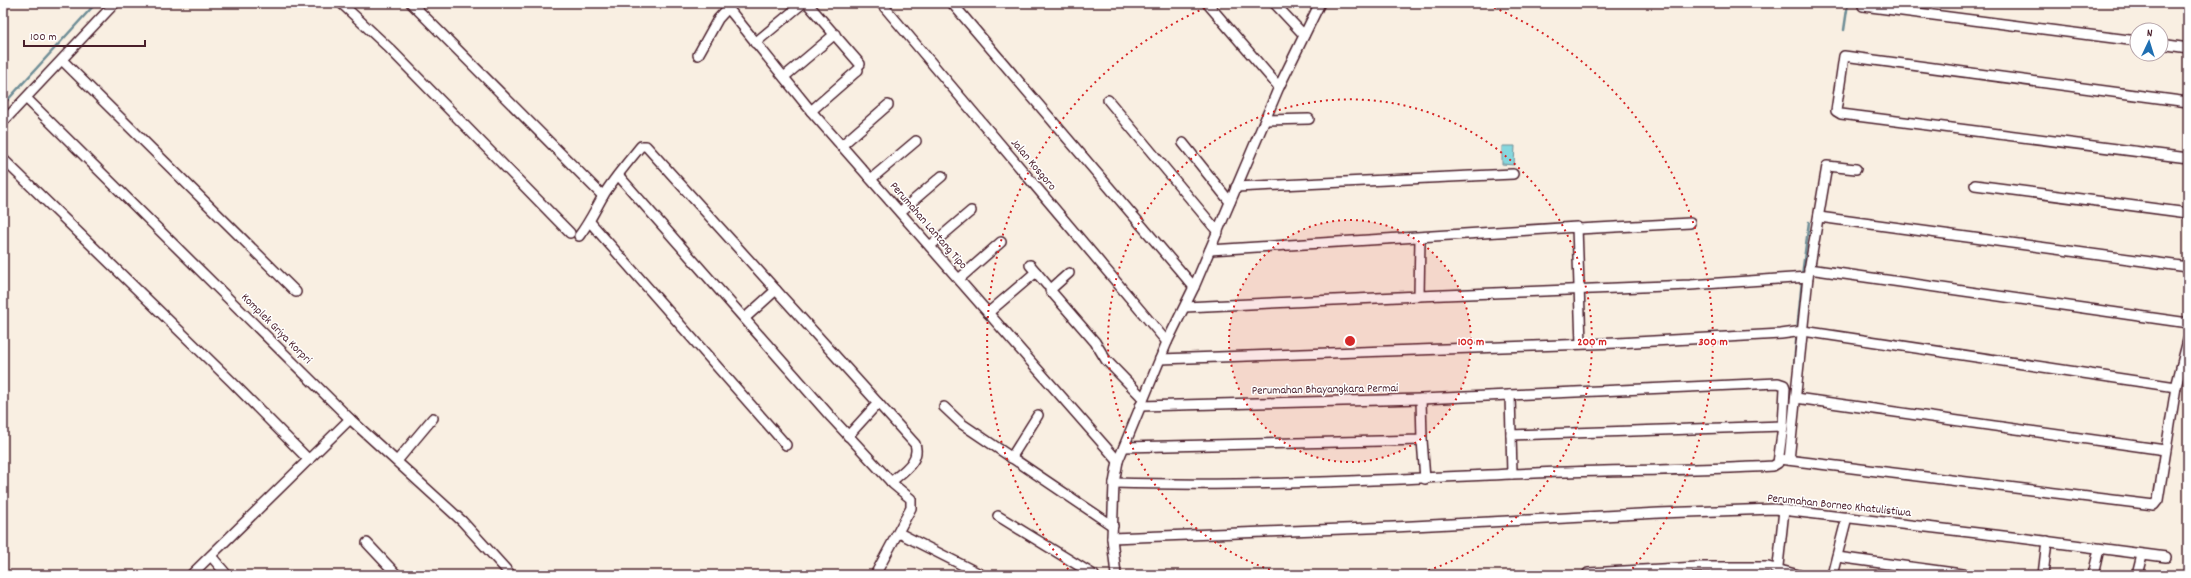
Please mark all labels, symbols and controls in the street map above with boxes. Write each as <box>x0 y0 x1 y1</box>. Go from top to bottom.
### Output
scale bar <box>24 22 145 48</box>
north arrow <box>2129 22 2169 62</box>
text: N <box>2146 26 2153 42</box>
text: 100 m <box>30 29 57 46</box>
street label: Jalan Kosgoro <box>1006 135 1060 195</box>
street label: Perumahan Lantang Tipo <box>885 178 971 274</box>
street label: Komplek Griya Korpri <box>237 290 315 368</box>
centre of rings <box>1343 334 1357 348</box>
text: 100 m <box>1458 334 1484 351</box>
text: 200 m <box>1577 334 1607 351</box>
text: 300 m <box>1698 334 1728 351</box>
street label: Perumahan Bhayangkara Permai <box>1252 380 1398 400</box>
street label: Perumahan Borneo Khatulistiwa <box>1766 490 1912 522</box>

